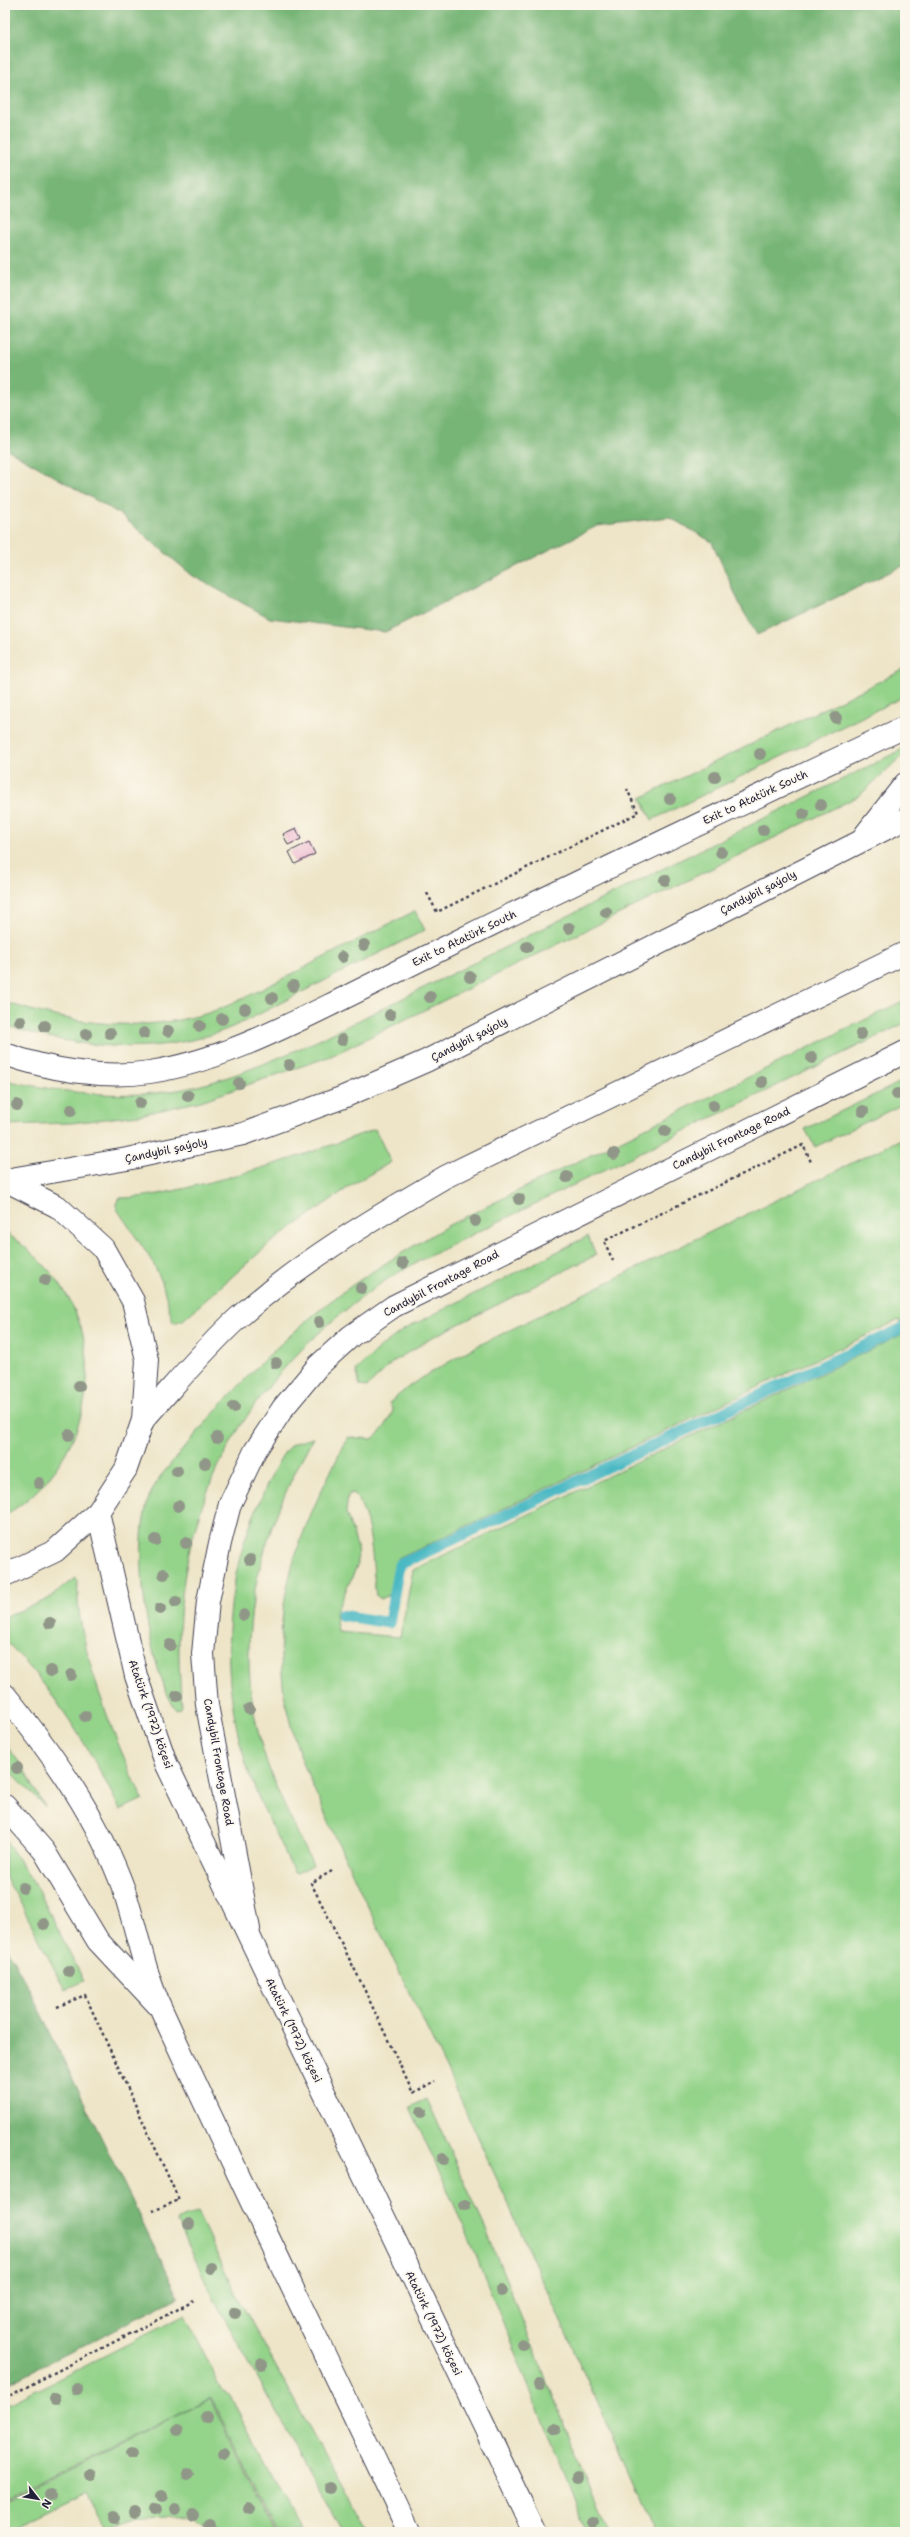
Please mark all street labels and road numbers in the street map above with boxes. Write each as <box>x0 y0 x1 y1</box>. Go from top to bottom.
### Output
street label: Exit to Atatürk South <box>700 766 810 828</box>
street label: Çandybil şaýoly <box>717 867 799 918</box>
street label: Exit to Atatürk South <box>410 907 519 970</box>
street label: Çandybil şaýoly <box>428 1014 510 1065</box>
street label: Candybil Frontage Road <box>670 1103 792 1173</box>
street label: Çandybil şaýoly <box>123 1134 209 1167</box>
street label: Candybil Frontage Road <box>381 1247 502 1320</box>
street label: Atatürk (1972) köçesi <box>125 1658 176 1771</box>
street label: Candybil Frontage Road <box>200 1697 237 1827</box>
street label: Atatürk (1972) köçesi <box>262 1975 325 2085</box>
street label: Atatürk (1972) köçesi <box>402 2268 465 2378</box>

